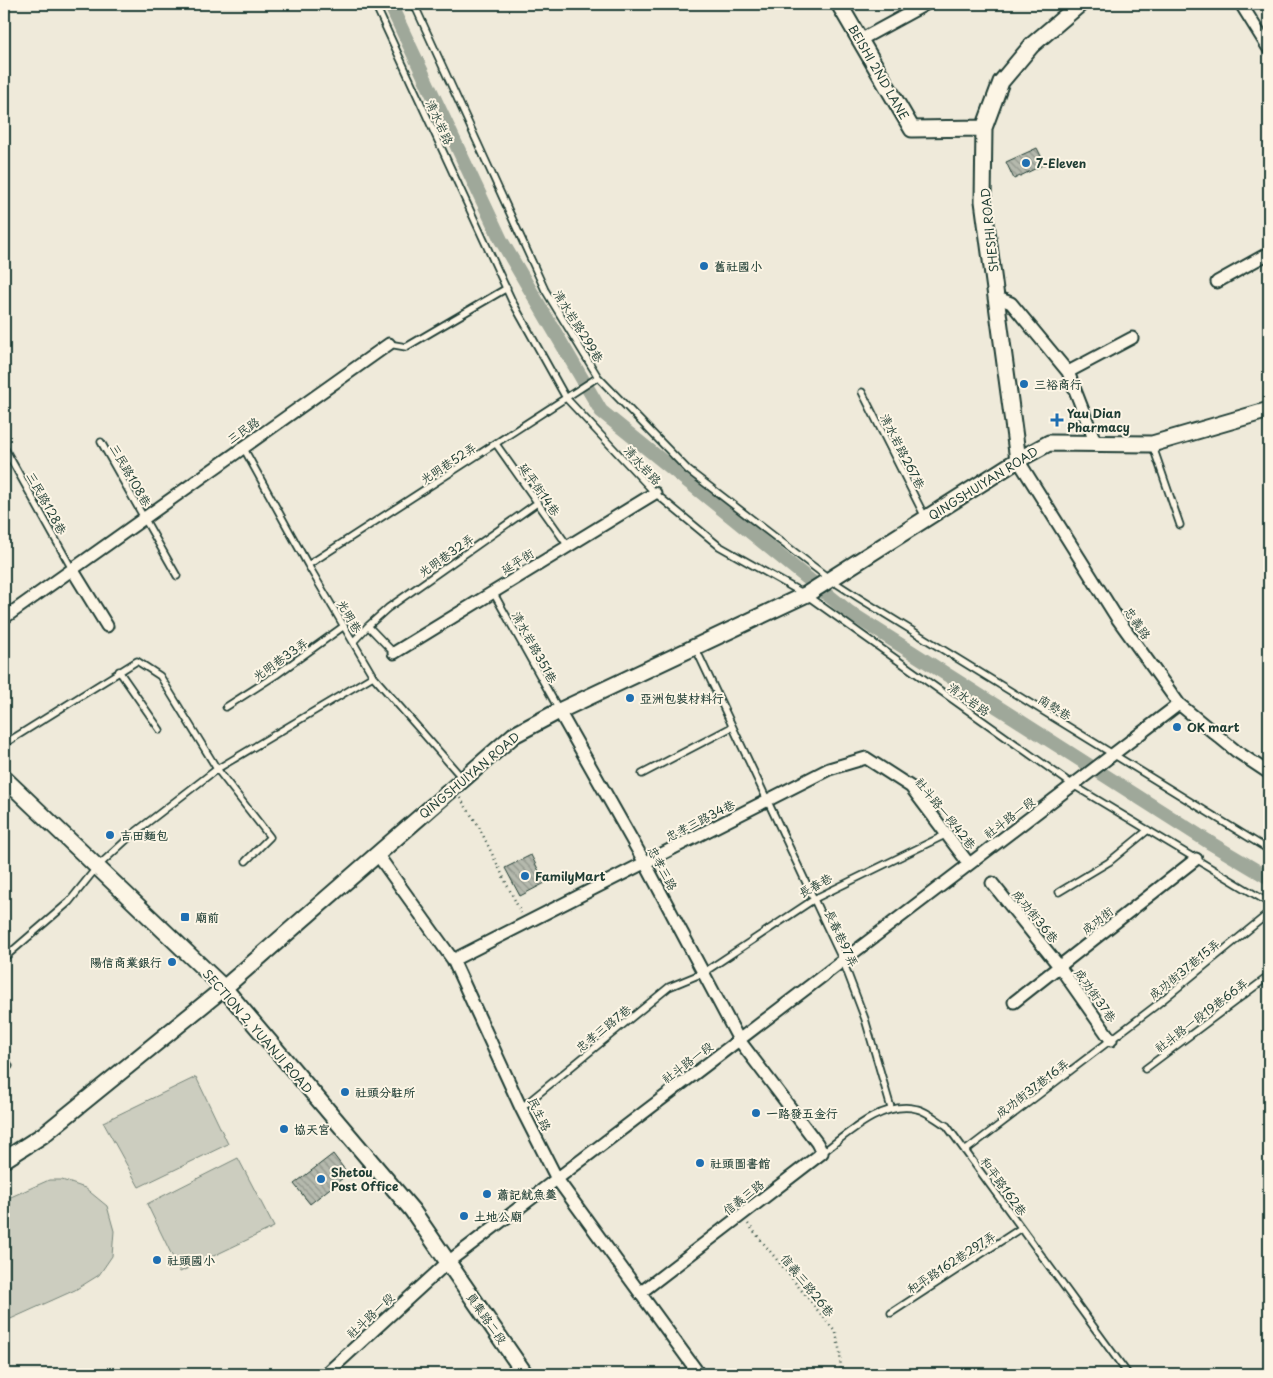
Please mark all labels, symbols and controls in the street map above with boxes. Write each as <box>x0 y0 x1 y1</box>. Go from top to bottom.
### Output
street label: BEISHI 2ND LANE <box>844 21 914 123</box>
street label: 清水岩路 <box>422 96 458 148</box>
place label: 7-Eleven <box>1036 154 1086 172</box>
marker: 7-Eleven <box>1020 157 1032 169</box>
street label: SHESHI ROAD <box>976 187 1002 273</box>
place label: 舊社國小 <box>714 257 762 275</box>
marker: 舊社國小 <box>698 260 710 272</box>
street label: 清水岩路299巷 <box>549 286 609 366</box>
place label: 三裕商行 <box>1034 375 1082 393</box>
marker: 三裕商行 <box>1018 378 1030 390</box>
place label: Yau Dian Pharmacy <box>1067 404 1130 436</box>
street label: 清水岩路267巷 <box>876 410 930 492</box>
street label: 三民路 <box>223 412 263 448</box>
marker: Yau Dian Pharmacy <box>1051 414 1063 426</box>
street label: 光明巷52弄 <box>416 438 480 488</box>
street label: 三民路108巷 <box>106 440 156 510</box>
street label: 清水岩路 <box>620 441 666 489</box>
street label: QINGSHUIYAN ROAD <box>925 442 1041 524</box>
street label: 延平街14巷 <box>515 459 565 519</box>
street label: 三民路128巷 <box>22 468 72 538</box>
street label: 光明巷32弄 <box>415 529 477 581</box>
street label: 延平街 <box>497 544 537 578</box>
street label: 光明巷 <box>333 596 367 636</box>
street label: 忠義路 <box>1120 603 1156 643</box>
street label: 清水岩路351巷 <box>508 608 562 686</box>
street label: 光明巷33弄 <box>249 633 311 685</box>
street label: 清水岩路 <box>944 678 994 720</box>
place label: 亞洲包裝材料行 <box>640 689 724 707</box>
street label: 南勢巷 <box>1035 690 1075 724</box>
marker: 亞洲包裝材料行 <box>624 692 636 704</box>
place label: OK mart <box>1187 718 1240 736</box>
marker: OK mart <box>1171 721 1183 733</box>
street label: QINGSHUIYAN ROAD <box>415 727 523 823</box>
street label: 社斗路一段42巷 <box>911 773 981 853</box>
street label: 社斗路一段 <box>980 792 1038 842</box>
street label: 忠孝三路34巷 <box>662 795 738 845</box>
place label: 吉田麵包 <box>120 826 168 844</box>
marker: 吉田麵包 <box>104 829 116 841</box>
street label: 忠孝三路 <box>644 843 682 893</box>
place label: FamilyMart <box>535 867 606 885</box>
street label: 長春巷 <box>795 868 835 902</box>
marker: FamilyMart <box>519 870 531 882</box>
street label: 成功街36巷 <box>1009 885 1063 947</box>
street label: 成功街 <box>1077 902 1117 938</box>
street label: 長春巷97弄 <box>821 906 863 970</box>
place label: 廟前 <box>195 908 219 926</box>
marker: 廟前 <box>179 911 191 923</box>
street label: 成功街37巷15弄 <box>1144 935 1224 1003</box>
place label: 陽信商業銀行 <box>90 953 162 971</box>
marker: 陽信商業銀行 <box>166 956 178 968</box>
street label: 成功街37巷 <box>1071 964 1121 1026</box>
street label: SECTION 2, YUANJI ROAD <box>199 965 317 1097</box>
street label: 社斗路一段19巷66弄 <box>1150 974 1252 1056</box>
street label: 忠孝三路7巷 <box>571 1000 635 1056</box>
street label: 社斗路一段 <box>658 1037 716 1087</box>
street label: 成功街37巷16弄 <box>991 1054 1073 1122</box>
place label: 社頭分駐所 <box>355 1083 416 1101</box>
marker: 社頭分駐所 <box>339 1086 351 1098</box>
street label: 民生路 <box>524 1094 556 1134</box>
place label: 一路發五金行 <box>766 1104 838 1122</box>
marker: 一路發五金行 <box>750 1107 762 1119</box>
place label: 協天宮 <box>294 1120 330 1138</box>
marker: 協天宮 <box>278 1123 290 1135</box>
street label: 和平路162巷 <box>976 1153 1032 1219</box>
place label: 社頭圖書館 <box>710 1154 771 1172</box>
marker: 社頭圖書館 <box>694 1157 706 1169</box>
place label: Shetou Post Office <box>331 1163 399 1195</box>
marker: Shetou Post Office <box>315 1173 327 1185</box>
street label: 信義三路 <box>719 1175 767 1219</box>
place label: 蕭記魷魚羹 <box>497 1185 557 1203</box>
marker: 蕭記魷魚羹 <box>481 1188 493 1200</box>
place label: 土地公廟 <box>474 1207 522 1225</box>
marker: 土地公廟 <box>458 1210 470 1222</box>
street label: 和平路162巷297弄 <box>903 1226 999 1298</box>
street label: 信義三路26巷 <box>777 1250 839 1320</box>
place label: 社頭國小 <box>167 1251 215 1269</box>
marker: 社頭國小 <box>151 1254 163 1266</box>
street label: 社斗路一段 <box>342 1288 398 1342</box>
street label: 員集路二段 <box>462 1288 512 1348</box>

